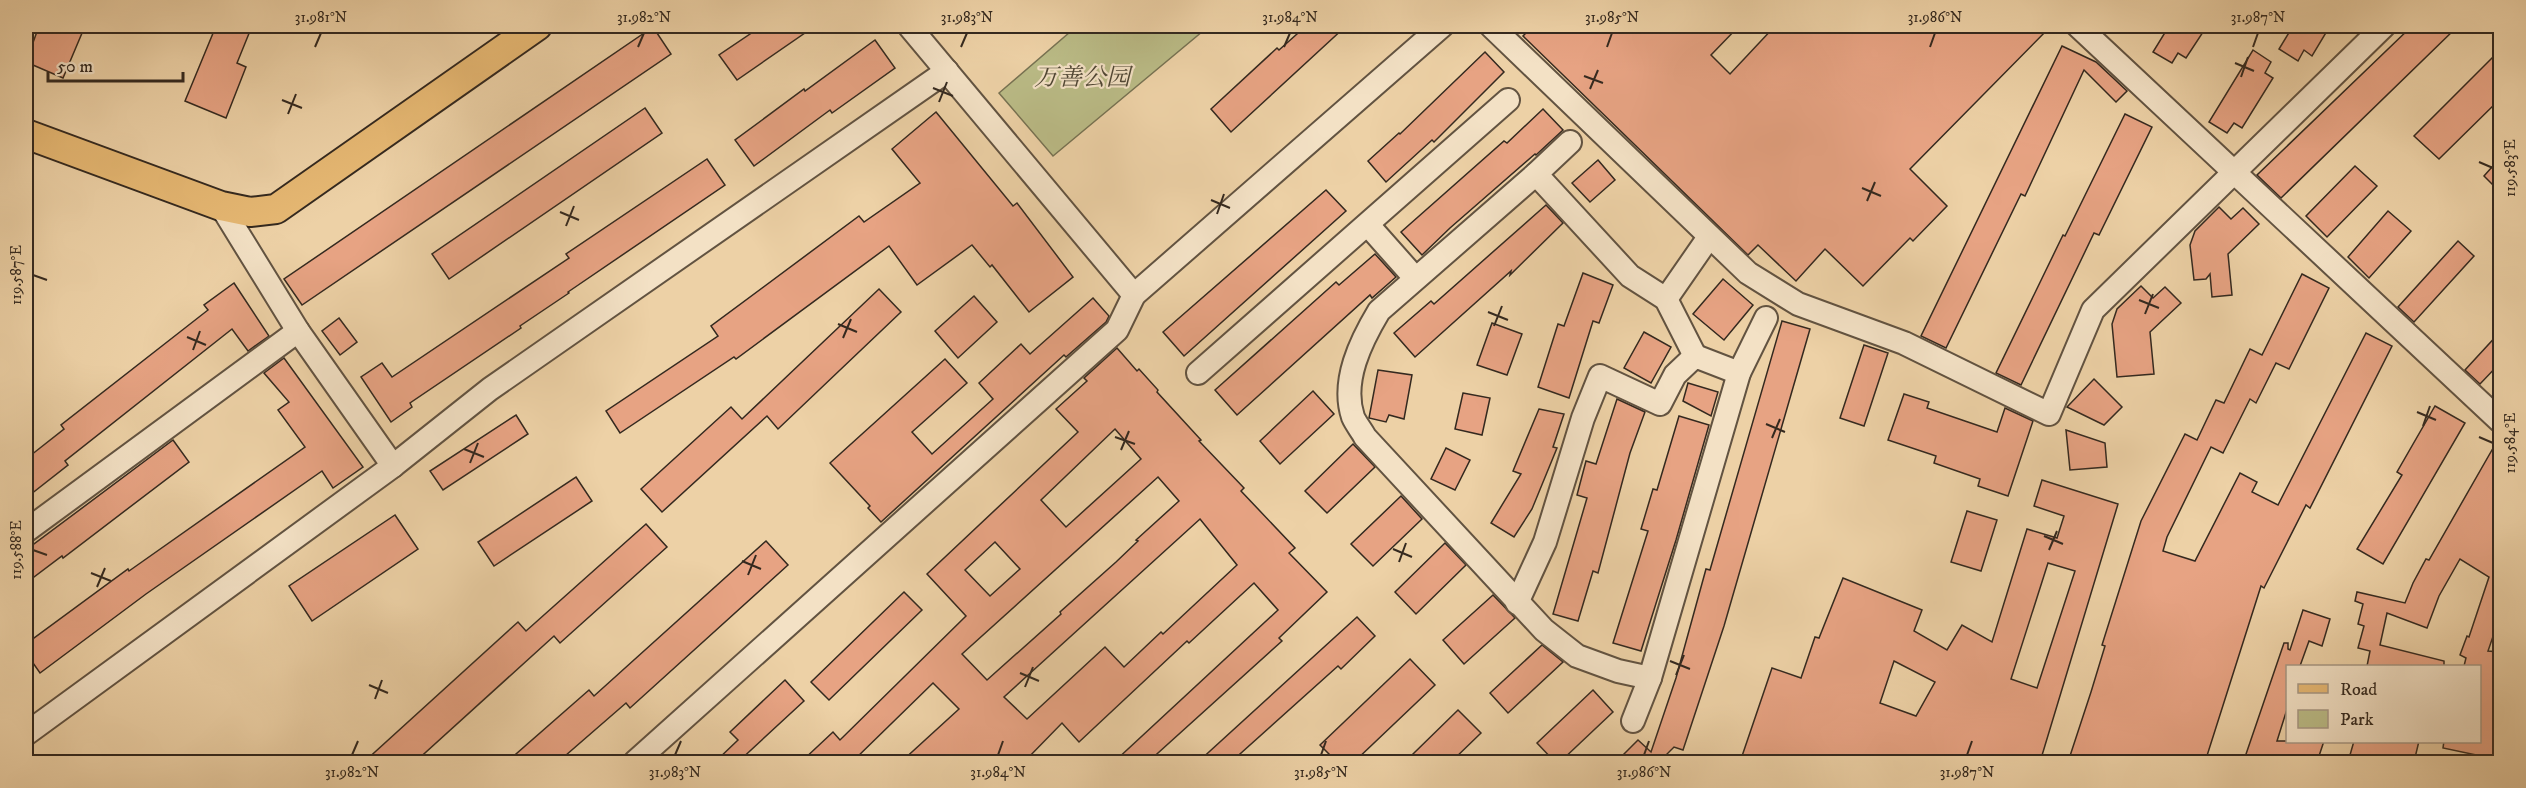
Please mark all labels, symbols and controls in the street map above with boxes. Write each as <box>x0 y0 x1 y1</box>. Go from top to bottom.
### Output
text: 31.981°N <box>295 8 347 27</box>
text: 31.982°N <box>617 8 671 27</box>
text: 31.983°N <box>941 8 993 27</box>
text: 31.984°N <box>1262 8 1318 27</box>
text: 31.985°N <box>1585 8 1639 27</box>
text: 31.986°N <box>1908 8 1962 27</box>
text: 31.987°N <box>2231 8 2285 27</box>
scale bar <box>48 45 183 83</box>
text: 50 m <box>57 56 93 78</box>
park label: 万善公园 <box>1034 63 1134 93</box>
text: 119.583°E <box>2501 139 2520 197</box>
text: 119.587°E <box>7 245 26 305</box>
text: 119.584°E <box>2501 412 2520 473</box>
text: 119.588°E <box>7 520 26 580</box>
legend <box>2286 665 2481 743</box>
text: Road <box>2340 679 2377 701</box>
text: Park <box>2340 709 2374 731</box>
text: 31.982°N <box>325 763 379 782</box>
text: 31.983°N <box>649 763 701 782</box>
text: 31.984°N <box>970 763 1026 782</box>
text: 31.985°N <box>1294 763 1348 782</box>
text: 31.986°N <box>1617 763 1671 782</box>
text: 31.987°N <box>1940 763 1994 782</box>

